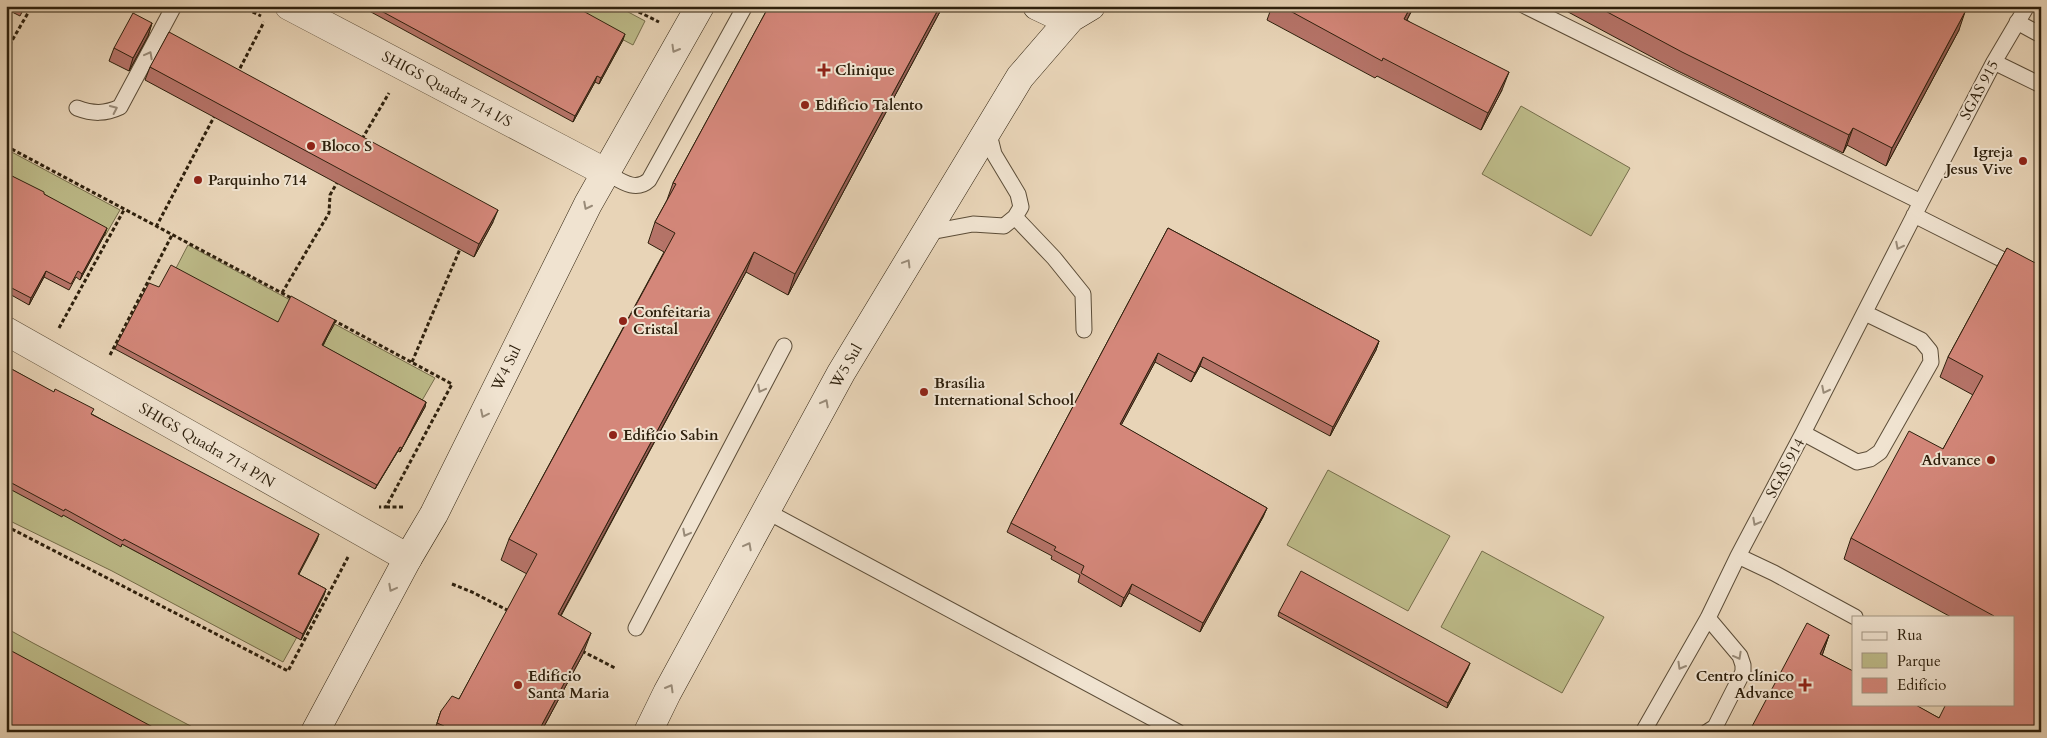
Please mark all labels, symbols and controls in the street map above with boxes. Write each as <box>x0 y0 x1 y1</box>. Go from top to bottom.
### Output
one-way arrow <box>672 43 682 52</box>
street label: SHIGS Quadra 714 I/S <box>378 46 516 132</box>
one-way arrow <box>143 52 153 61</box>
street label: SGAS 915 <box>1955 57 2003 123</box>
place label: Clinique <box>835 60 895 80</box>
marker: Clinique <box>817 63 831 77</box>
place label: Edifício Talento <box>815 95 923 115</box>
marker: Edifício Talento <box>799 99 811 111</box>
one-way arrow <box>108 106 117 116</box>
place label: Bloco S <box>321 136 372 156</box>
marker: Bloco S <box>305 140 317 152</box>
place label: Igreja Jesus Vive <box>1944 142 2014 179</box>
marker: Igreja Jesus Vive <box>2017 155 2029 167</box>
place label: Parquinho 714 <box>208 170 307 190</box>
marker: Parquinho 714 <box>192 174 204 186</box>
one-way arrow <box>583 200 593 209</box>
one-way arrow <box>1895 240 1905 249</box>
one-way arrow <box>901 259 911 268</box>
place label: Confeitaria Cristal <box>633 302 711 339</box>
marker: Confeitaria Cristal <box>617 315 629 327</box>
street label: W5 Sul <box>825 340 867 393</box>
street label: W4 Sul <box>486 342 526 395</box>
place label: Brasília International School <box>934 373 1075 410</box>
one-way arrow <box>757 384 767 393</box>
one-way arrow <box>1821 385 1831 394</box>
marker: Brasília International School <box>918 386 930 398</box>
street label: SHIGS Quadra 714 P/N <box>135 398 279 492</box>
one-way arrow <box>819 399 829 408</box>
one-way arrow <box>480 408 490 417</box>
place label: Edifício Sabin <box>623 425 719 445</box>
marker: Edifício Sabin <box>607 429 619 441</box>
street label: SGAS 914 <box>1761 434 1809 501</box>
place label: Advance <box>1921 450 1981 470</box>
marker: Advance <box>1985 454 1997 466</box>
one-way arrow <box>1752 517 1762 526</box>
one-way arrow <box>682 528 692 537</box>
one-way arrow <box>742 542 752 551</box>
one-way arrow <box>388 583 398 592</box>
legend <box>1852 616 2014 706</box>
text: Rua <box>1897 625 1923 645</box>
one-way arrow <box>1732 650 1742 659</box>
text: Parque <box>1897 651 1941 671</box>
one-way arrow <box>1677 661 1687 670</box>
place label: Edifício Santa Maria <box>528 666 610 703</box>
place label: Centro clínico Advance <box>1696 666 1794 703</box>
text: Edifício <box>1897 675 1946 695</box>
marker: Centro clínico Advance <box>1798 678 1812 692</box>
marker: Edifício Santa Maria <box>512 679 524 691</box>
one-way arrow <box>663 685 673 694</box>

